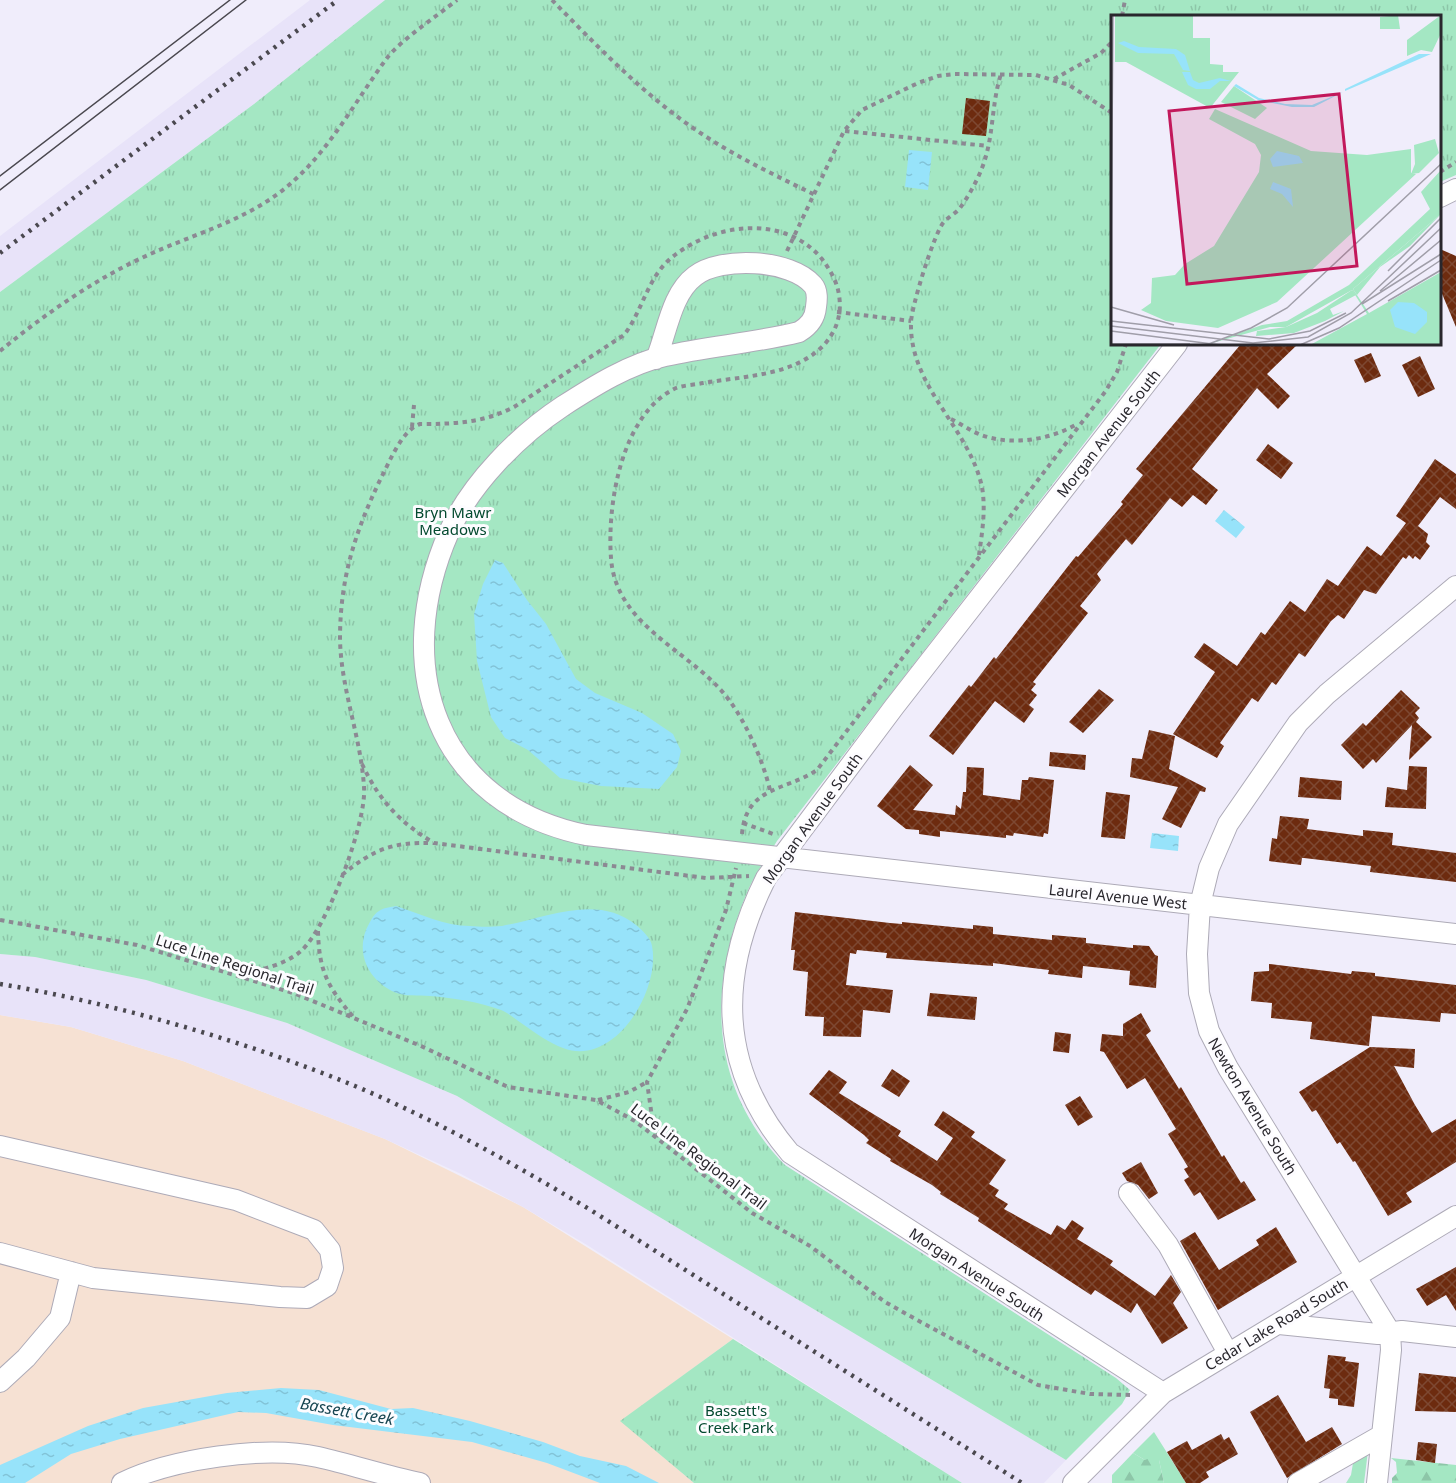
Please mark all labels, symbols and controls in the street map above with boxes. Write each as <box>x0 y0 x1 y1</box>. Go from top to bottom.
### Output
inset map <box>1111 15 1441 345</box>
street label: Morgan Avenue South <box>1052 365 1164 501</box>
park label: Bryn Mawr Meadows <box>415 502 491 539</box>
street label: Morgan Avenue South <box>758 748 866 888</box>
street label: Laurel Avenue West <box>1048 879 1189 913</box>
street label: Luce Line Regional Trail <box>153 929 317 999</box>
street label: Newton Avenue South <box>1204 1034 1302 1178</box>
street label: Luce Line Regional Trail <box>627 1098 771 1214</box>
street label: Morgan Avenue South <box>906 1223 1048 1325</box>
street label: Cedar Lake Road South <box>1201 1273 1351 1375</box>
water label: Bassett Creek <box>299 1392 397 1430</box>
park label: Bassett's Creek Park <box>698 1400 774 1437</box>

